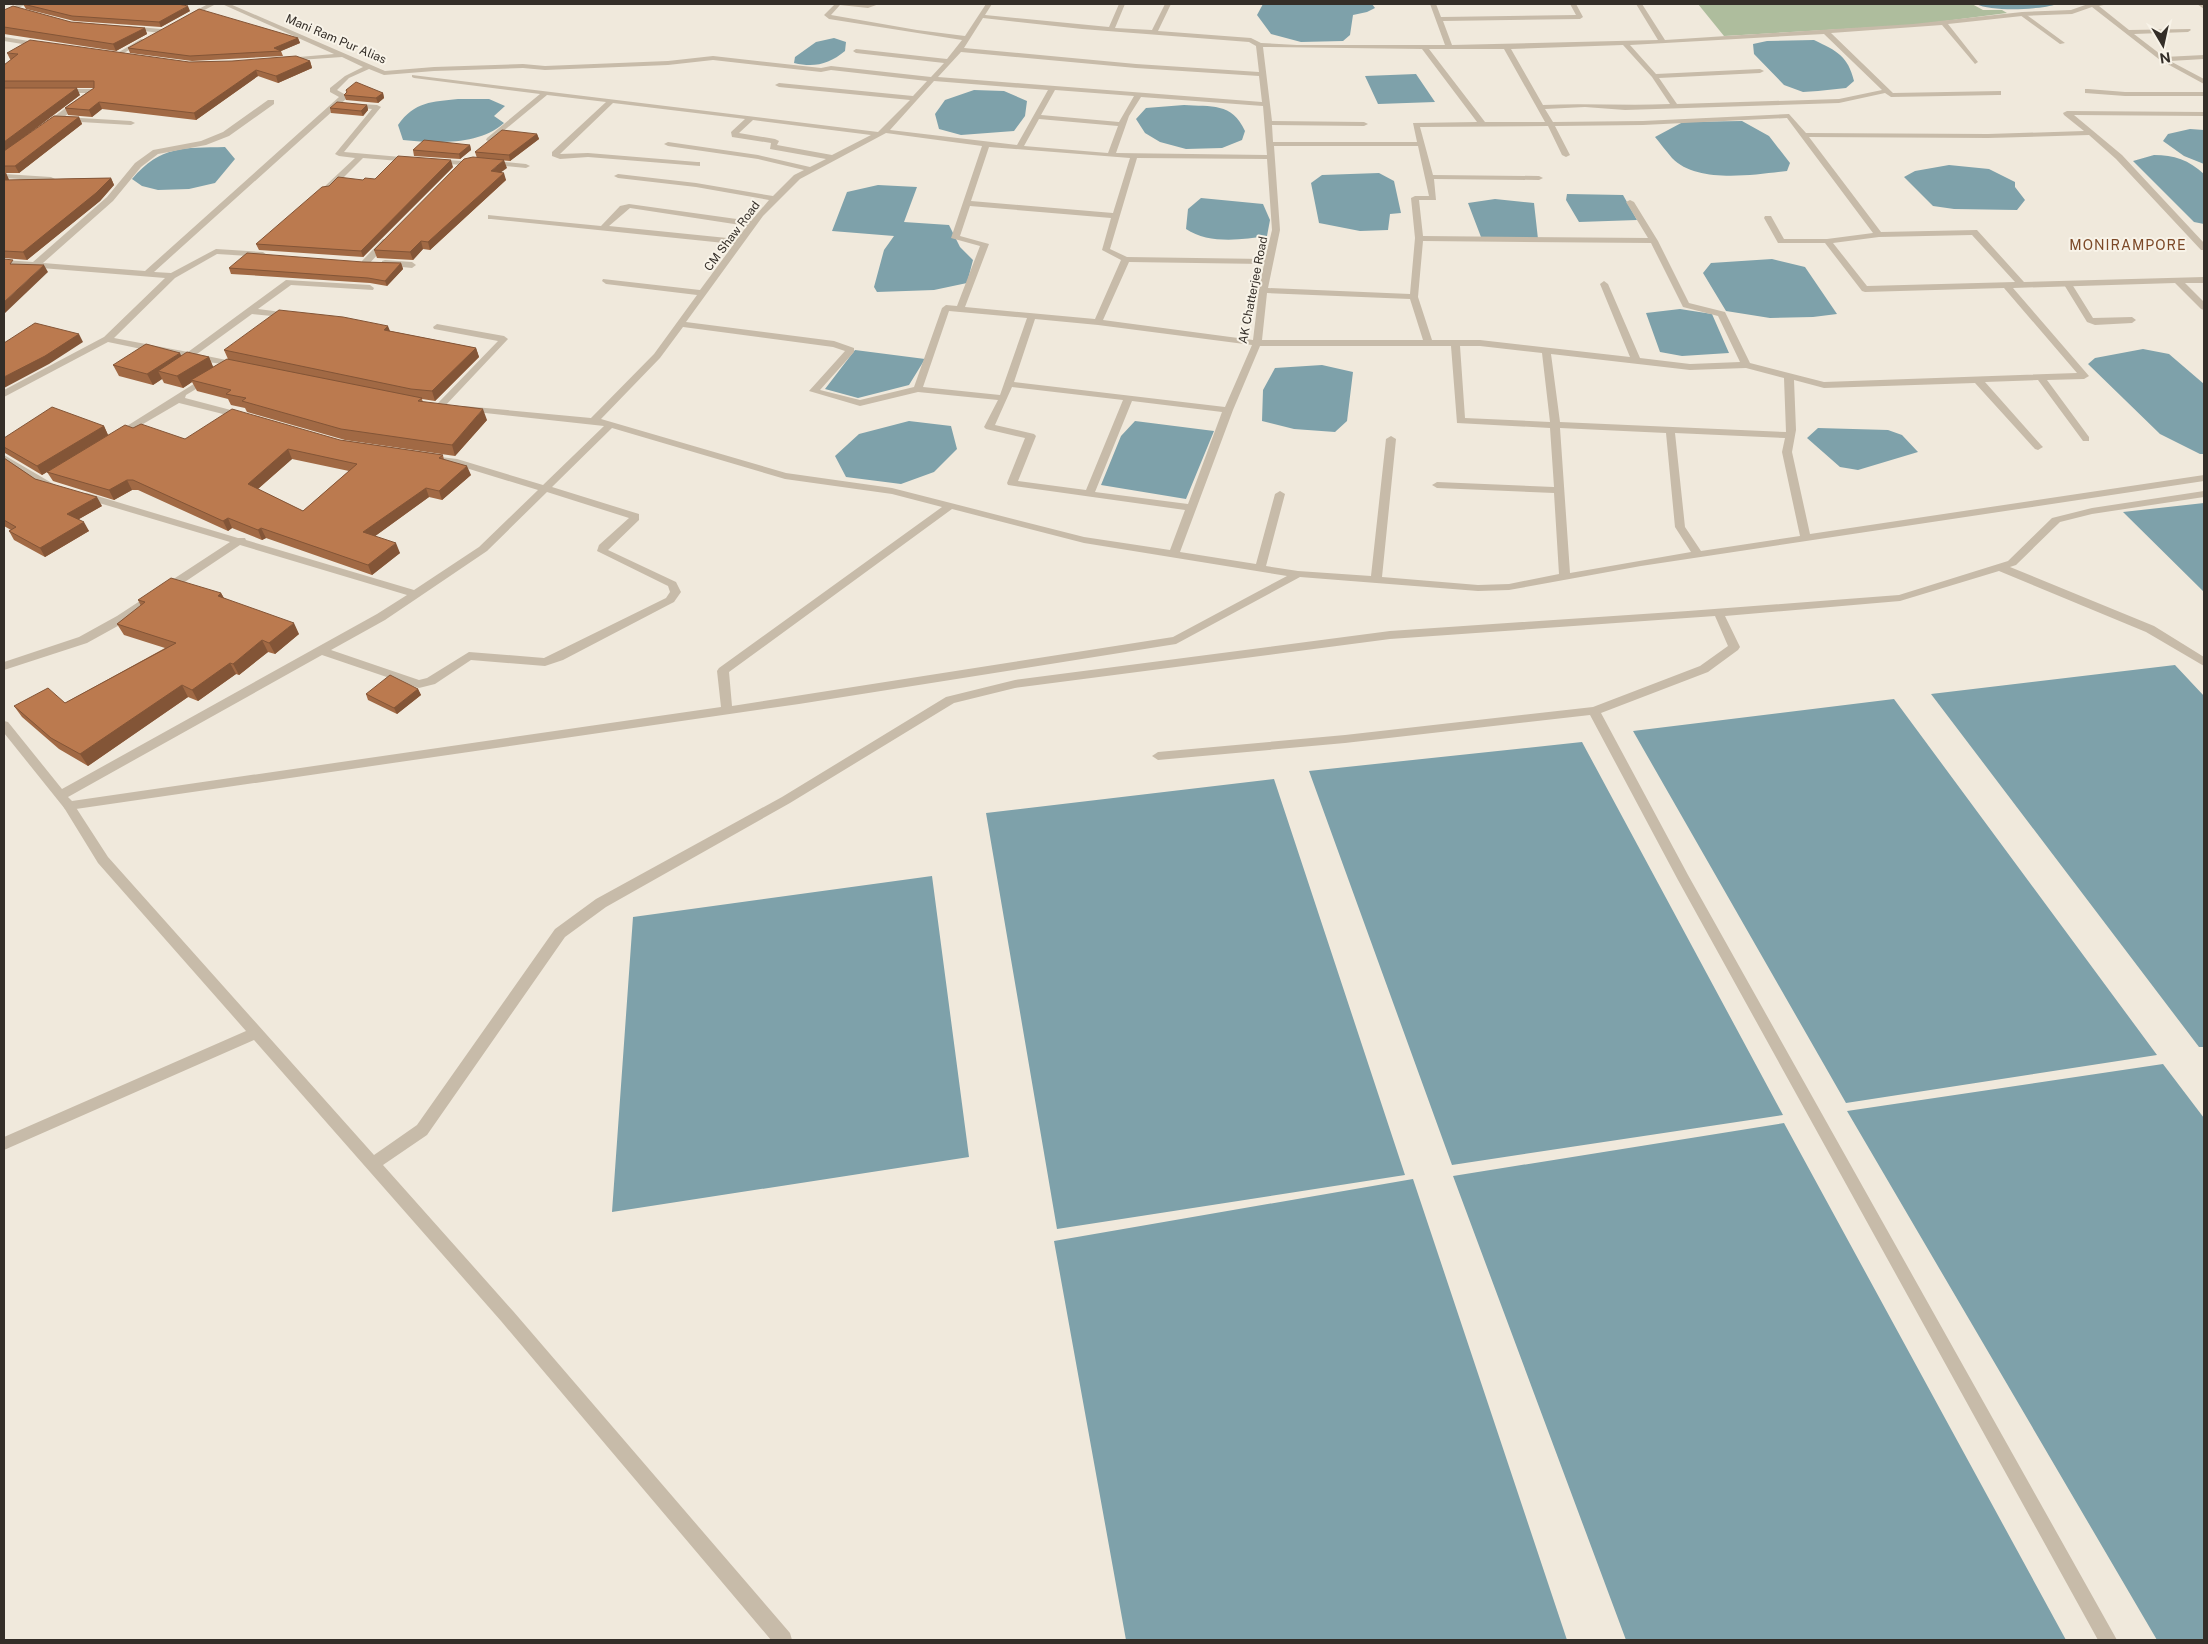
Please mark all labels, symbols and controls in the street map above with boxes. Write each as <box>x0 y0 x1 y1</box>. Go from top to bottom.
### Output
street label: Mani Ram Pur Alias <box>284 11 388 67</box>
north arrow <box>2138 20 2188 70</box>
text: N <box>2158 49 2172 67</box>
street label: CM Shaw Road <box>701 198 763 274</box>
street label: AK Chatterjee Road <box>1236 235 1270 345</box>
district label: MONIRAMPORE <box>2069 237 2187 253</box>

